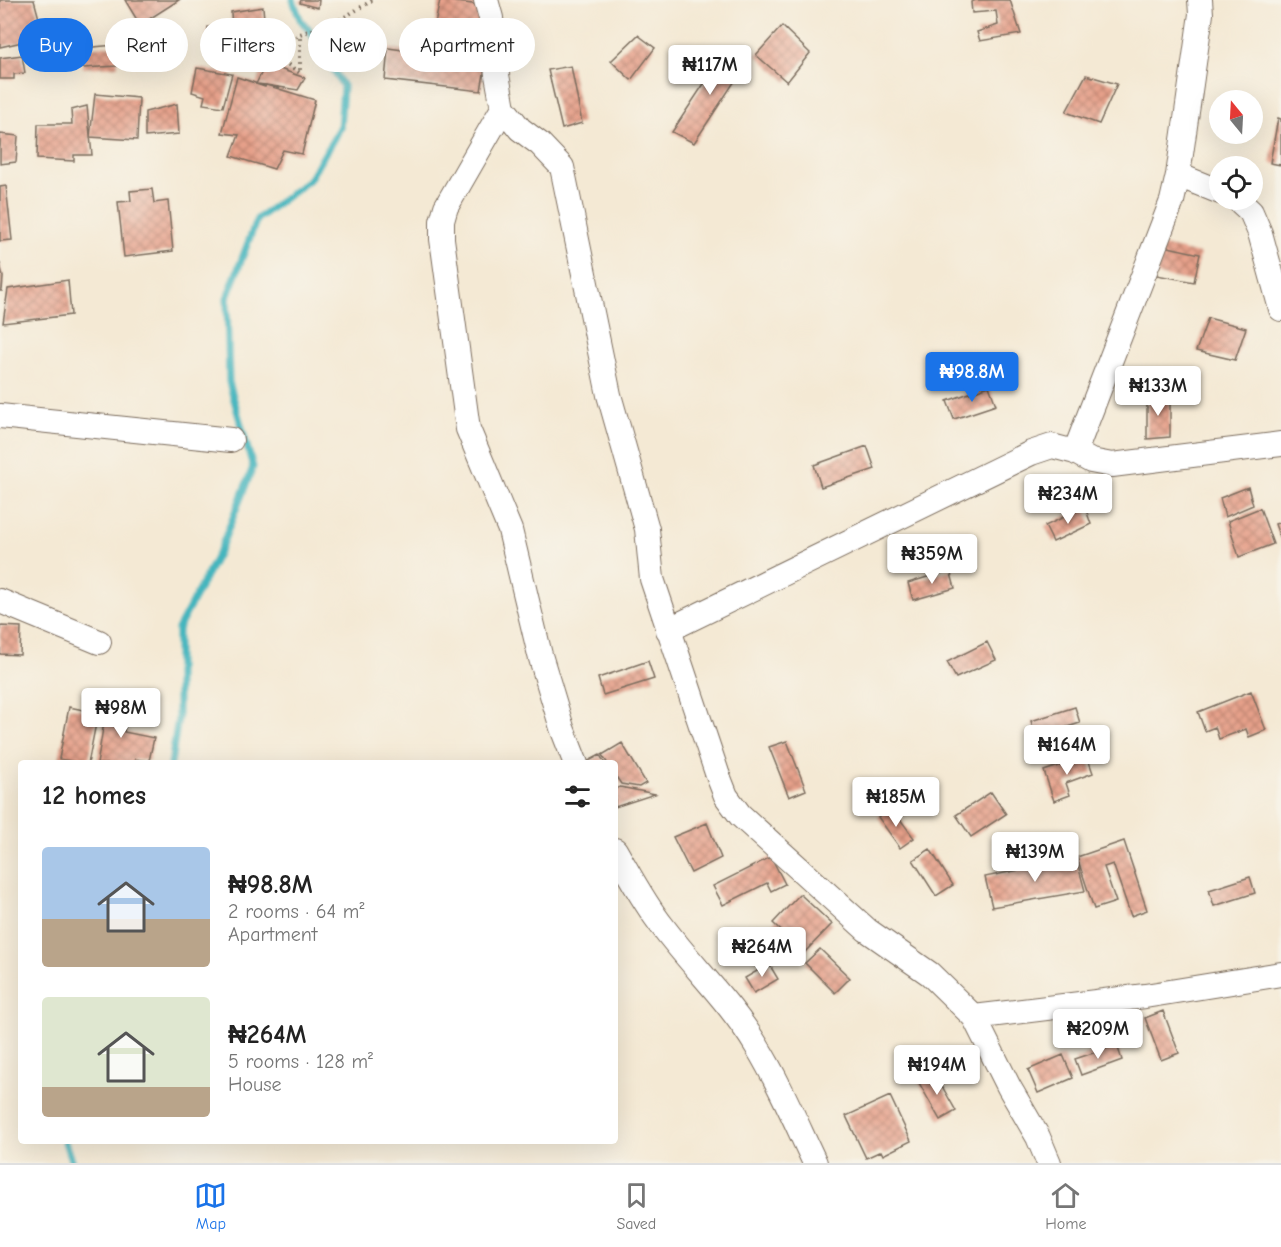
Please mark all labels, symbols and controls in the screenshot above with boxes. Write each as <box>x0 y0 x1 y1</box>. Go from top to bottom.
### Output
chip: Buy <box>18 18 93 72</box>
chip: Rent <box>105 18 188 72</box>
chip: Filters <box>200 18 296 72</box>
chip: New <box>308 18 387 72</box>
chip: Apartment <box>399 18 535 72</box>
pin: ₦117M <box>668 45 752 96</box>
text: ₦117M <box>682 53 738 76</box>
north arrow <box>1209 90 1263 144</box>
map controls <box>1209 90 1263 210</box>
button: locate <box>1209 156 1263 210</box>
pin: ₦98.8M <box>923 352 1021 403</box>
text: ₦98.8M <box>939 360 1005 383</box>
pin: ₦133M <box>1116 366 1200 417</box>
text: ₦133M <box>1129 374 1187 397</box>
pin: ₦234M <box>1026 474 1110 525</box>
text: ₦234M <box>1038 482 1098 505</box>
pin: ₦359M <box>890 534 974 585</box>
text: ₦359M <box>901 542 963 565</box>
pin: ₦98M <box>85 688 157 739</box>
text: ₦98M <box>95 696 147 719</box>
pin: ₦164M <box>1025 725 1109 776</box>
text: ₦164M <box>1038 733 1096 756</box>
pin: ₦185M <box>854 777 938 828</box>
icon: filters <box>561 780 594 813</box>
text: 12 homes <box>42 781 146 811</box>
text: ₦185M <box>866 785 926 808</box>
pin: ₦139M <box>993 832 1077 883</box>
text: ₦139M <box>1006 840 1064 863</box>
text: ₦98.8M <box>228 870 313 900</box>
icon: home <box>90 871 162 943</box>
text: 2 rooms · 64 m² <box>228 900 364 923</box>
text: Apartment <box>228 923 318 946</box>
pin: ₦264M <box>720 927 804 978</box>
text: ₦264M <box>732 935 792 958</box>
pin: ₦209M <box>1056 1009 1140 1060</box>
text: ₦209M <box>1067 1017 1129 1040</box>
text: ₦264M <box>228 1020 306 1050</box>
icon: home <box>90 1021 162 1093</box>
pin: ₦194M <box>895 1045 979 1096</box>
text: 5 rooms · 128 m² <box>228 1050 373 1073</box>
text: ₦194M <box>908 1053 966 1076</box>
text: House <box>228 1073 282 1096</box>
tab: Map <box>194 1179 227 1233</box>
tab: Saved <box>616 1179 656 1233</box>
tab: Home <box>1045 1179 1087 1233</box>

